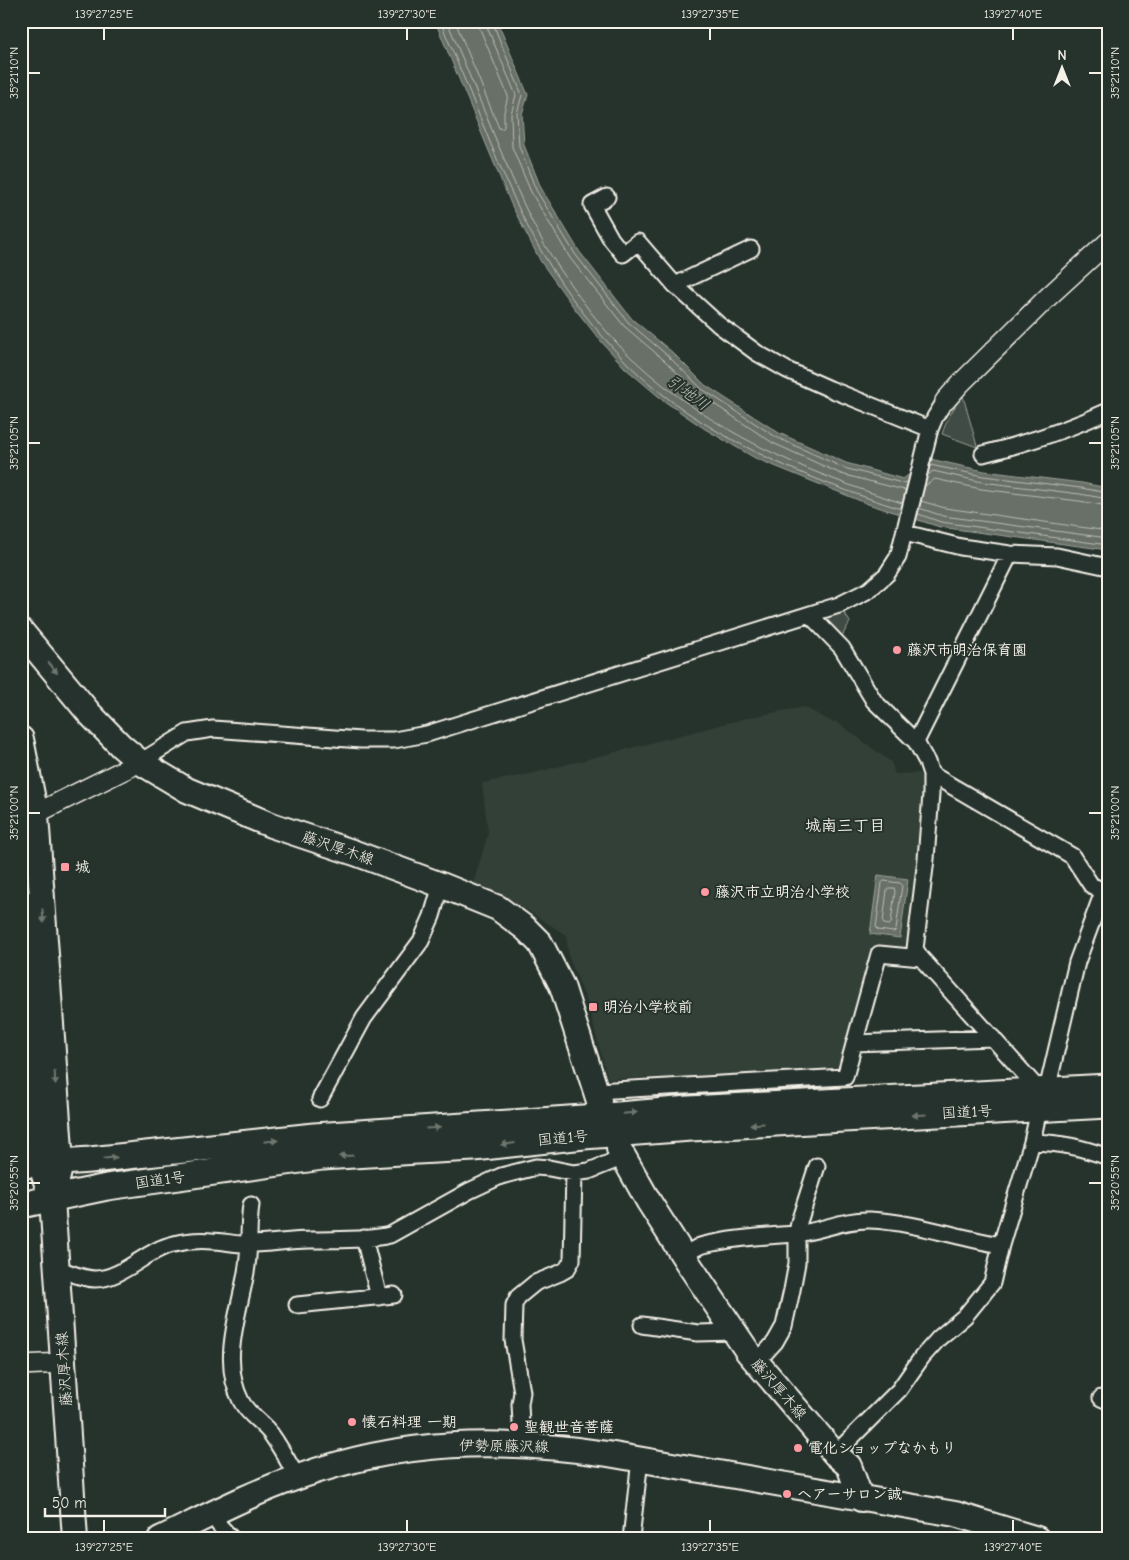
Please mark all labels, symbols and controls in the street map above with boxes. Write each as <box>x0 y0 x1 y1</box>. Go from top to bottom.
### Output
text: 139°27'25"E <box>75 7 133 21</box>
text: 139°27'30"E <box>378 7 436 21</box>
text: 139°27'35"E <box>681 7 739 21</box>
text: 139°27'40"E <box>984 7 1042 21</box>
north arrow <box>1036 42 1086 92</box>
text: 35°21'10"N <box>7 47 21 99</box>
text: N <box>1057 47 1067 64</box>
text: 35°21'10"N <box>1108 47 1122 99</box>
water label: 引地川 <box>663 372 713 414</box>
text: 35°21'05"N <box>7 416 21 470</box>
text: 35°21'05"N <box>1108 416 1122 470</box>
place label: 藤沢市明治保育園 <box>907 641 1027 659</box>
marker: 藤沢市明治保育園 <box>891 644 903 656</box>
one-way arrow <box>47 661 58 674</box>
text: 35°21'00"N <box>7 786 21 840</box>
text: 35°21'00"N <box>1108 786 1122 840</box>
district label: 城南三丁目 <box>805 817 885 835</box>
street label: 藤沢厚木線 <box>300 827 376 869</box>
place label: 城 <box>75 858 90 876</box>
marker: 城 <box>59 861 71 873</box>
place label: 藤沢市立明治小学校 <box>715 883 850 901</box>
marker: 藤沢市立明治小学校 <box>699 886 711 898</box>
one-way arrow <box>40 908 48 924</box>
place label: 明治小学校前 <box>603 998 693 1016</box>
marker: 明治小学校前 <box>587 1001 599 1013</box>
one-way arrow <box>51 1070 59 1086</box>
street label: 国道1号 <box>941 1102 993 1122</box>
one-way arrow <box>622 1109 638 1117</box>
one-way arrow <box>911 1111 927 1119</box>
one-way arrow <box>749 1120 765 1128</box>
one-way arrow <box>425 1124 441 1132</box>
street label: 国道1号 <box>537 1127 589 1149</box>
one-way arrow <box>263 1137 279 1145</box>
one-way arrow <box>500 1140 516 1148</box>
one-way arrow <box>338 1152 354 1160</box>
one-way arrow <box>102 1154 118 1162</box>
text: 35°20'55"N <box>7 1155 21 1211</box>
text: 35°20'55"N <box>1108 1155 1122 1211</box>
street label: 国道1号 <box>134 1168 186 1192</box>
street label: 藤沢厚木線 <box>52 1331 76 1407</box>
street label: 藤沢厚木線 <box>748 1355 810 1423</box>
place label: 懐石料理 一期 <box>362 1413 457 1431</box>
marker: 懐石料理 一期 <box>346 1416 358 1428</box>
place label: 聖観世音菩薩 <box>524 1418 614 1436</box>
marker: 聖観世音菩薩 <box>508 1421 520 1433</box>
street label: 伊勢原藤沢線 <box>459 1436 549 1456</box>
place label: 電化ショップなかもり <box>808 1439 957 1457</box>
marker: 電化ショップなかもり <box>792 1442 804 1454</box>
scale bar <box>45 1485 165 1517</box>
place label: ヘアーサロン誠 <box>797 1485 902 1503</box>
marker: ヘアーサロン誠 <box>781 1488 793 1500</box>
text: 50 m <box>52 1494 87 1512</box>
text: 139°27'25"E <box>75 1540 133 1554</box>
text: 139°27'30"E <box>378 1540 436 1554</box>
text: 139°27'35"E <box>681 1540 739 1554</box>
text: 139°27'40"E <box>984 1540 1042 1554</box>

